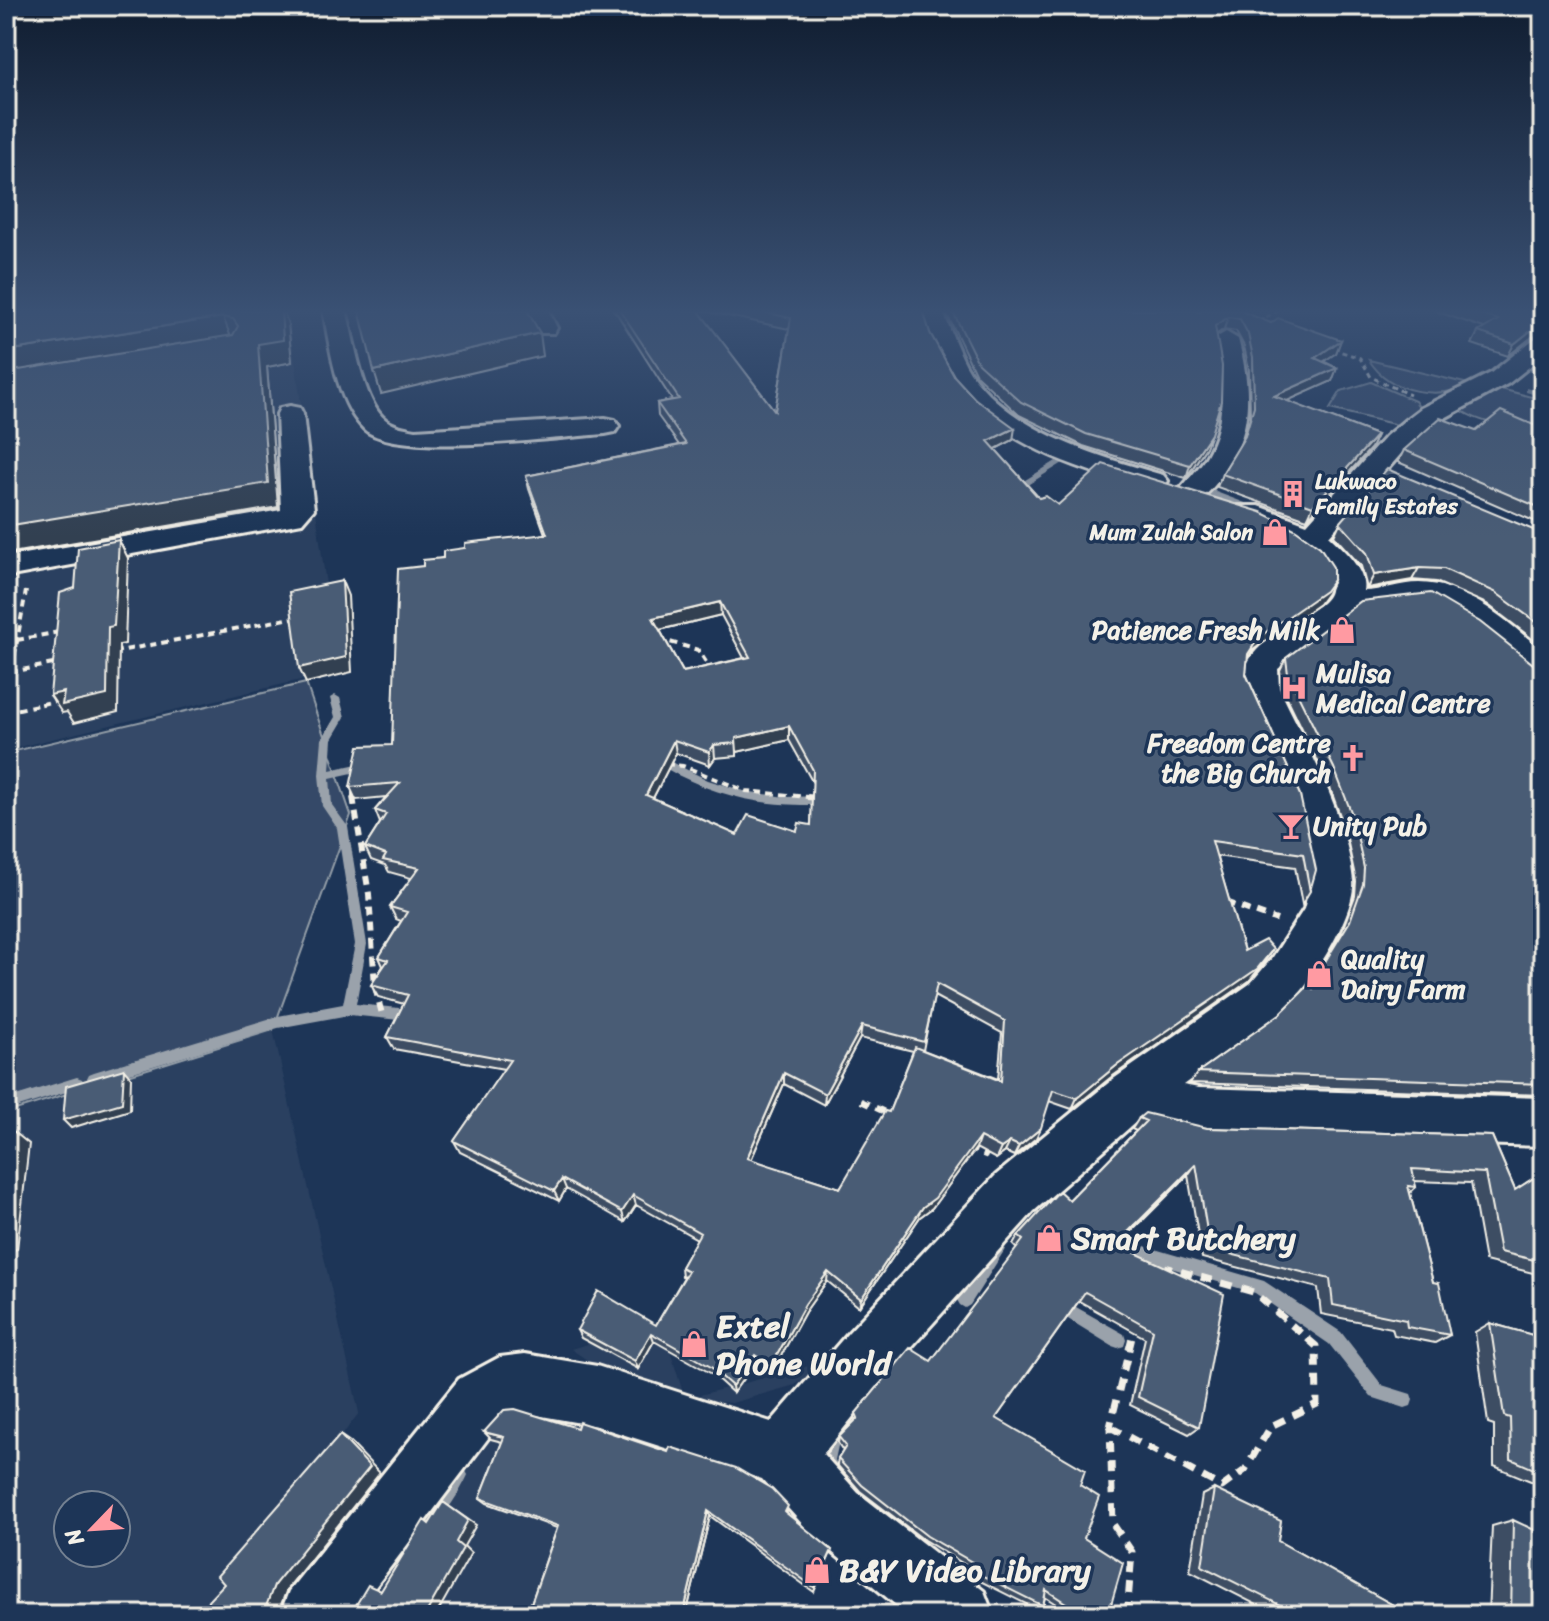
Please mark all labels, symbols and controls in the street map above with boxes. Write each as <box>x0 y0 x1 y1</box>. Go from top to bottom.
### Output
place label: Lukwaco Family Estates <box>1314 462 1458 526</box>
building icon: Lukwaco Family Estates <box>1278 479 1308 509</box>
place label: Mum Zulah Salon <box>1088 513 1253 552</box>
shop icon: Mum Zulah Salon <box>1260 517 1290 547</box>
place label: Patience Fresh Milk <box>1092 607 1320 653</box>
shop icon: Patience Fresh Milk <box>1327 615 1357 645</box>
place label: Mulisa Medical Centre <box>1315 650 1491 726</box>
hospital icon: Mulisa Medical Centre <box>1279 673 1309 703</box>
place label: Freedom Centre the Big Church <box>1146 720 1332 796</box>
church icon: Freedom Centre the Big Church <box>1338 743 1368 773</box>
place label: Unity Pub <box>1313 803 1428 849</box>
bar icon: Unity Pub <box>1276 811 1306 841</box>
place label: Quality Dairy Farm <box>1341 936 1466 1012</box>
shop icon: Quality Dairy Farm <box>1304 959 1334 989</box>
place label: Smart Butchery <box>1070 1210 1297 1267</box>
shop icon: Smart Butchery <box>1034 1223 1064 1253</box>
place label: Extel Phone World <box>716 1298 894 1392</box>
shop icon: Extel Phone World <box>679 1329 709 1359</box>
north arrow <box>52 1489 132 1569</box>
text: N <box>53 1521 96 1553</box>
place label: B&Y Video Library <box>839 1542 1092 1599</box>
shop icon: B&Y Video Library <box>802 1555 832 1585</box>

